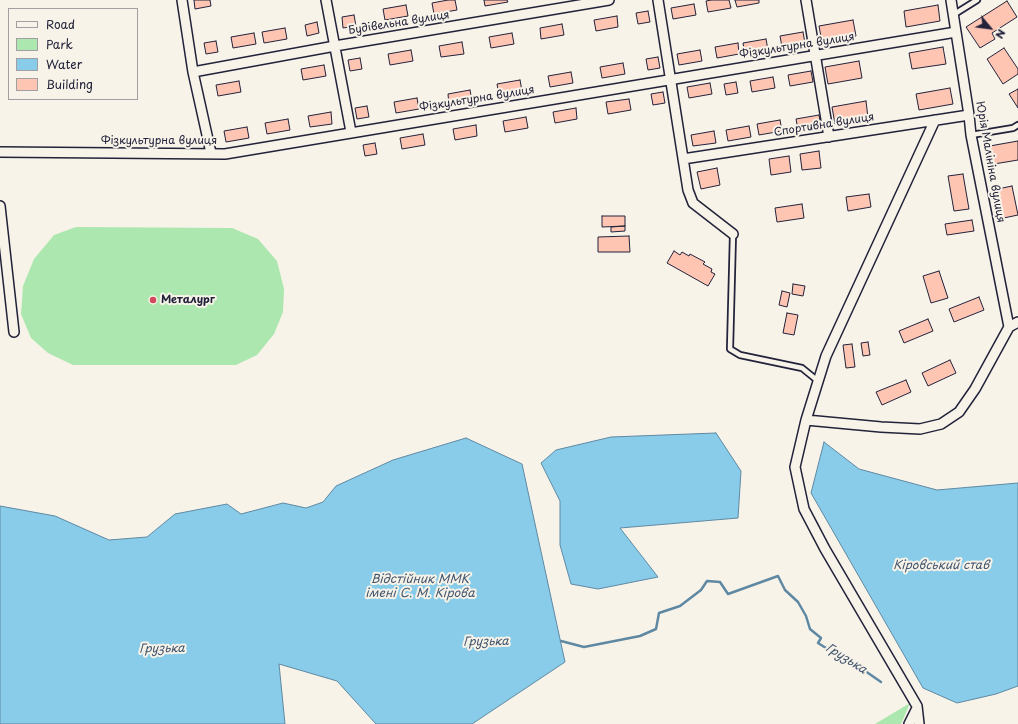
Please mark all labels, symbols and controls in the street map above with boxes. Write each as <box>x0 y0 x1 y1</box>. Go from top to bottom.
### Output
legend <box>8 8 138 100</box>
street label: Будівельна вулиця <box>347 8 451 38</box>
north arrow <box>970 8 1010 48</box>
text: Road <box>46 15 75 33</box>
text: N <box>991 26 1010 42</box>
street label: Фiзкультурна вулиця <box>739 30 855 62</box>
text: Park <box>46 35 73 53</box>
text: Water <box>46 55 82 73</box>
text: Building <box>46 75 93 93</box>
street label: Фiзкультурна вулиця <box>419 83 535 115</box>
street label: Юрія Малініна вулиця <box>973 100 1007 224</box>
street label: Спортивна вулиця <box>773 111 875 139</box>
street label: Фiзкультурна вулиця <box>101 134 217 148</box>
place label: Металург <box>161 293 215 307</box>
marker: Металург <box>148 295 158 305</box>
water label: Кіровський став <box>893 559 989 573</box>
water label: Відстійник ММК імені С. М. Кірова <box>365 573 475 601</box>
water label: Грузька <box>463 634 509 650</box>
water label: Грузька <box>139 641 185 657</box>
water label: Грузька <box>823 641 869 677</box>

